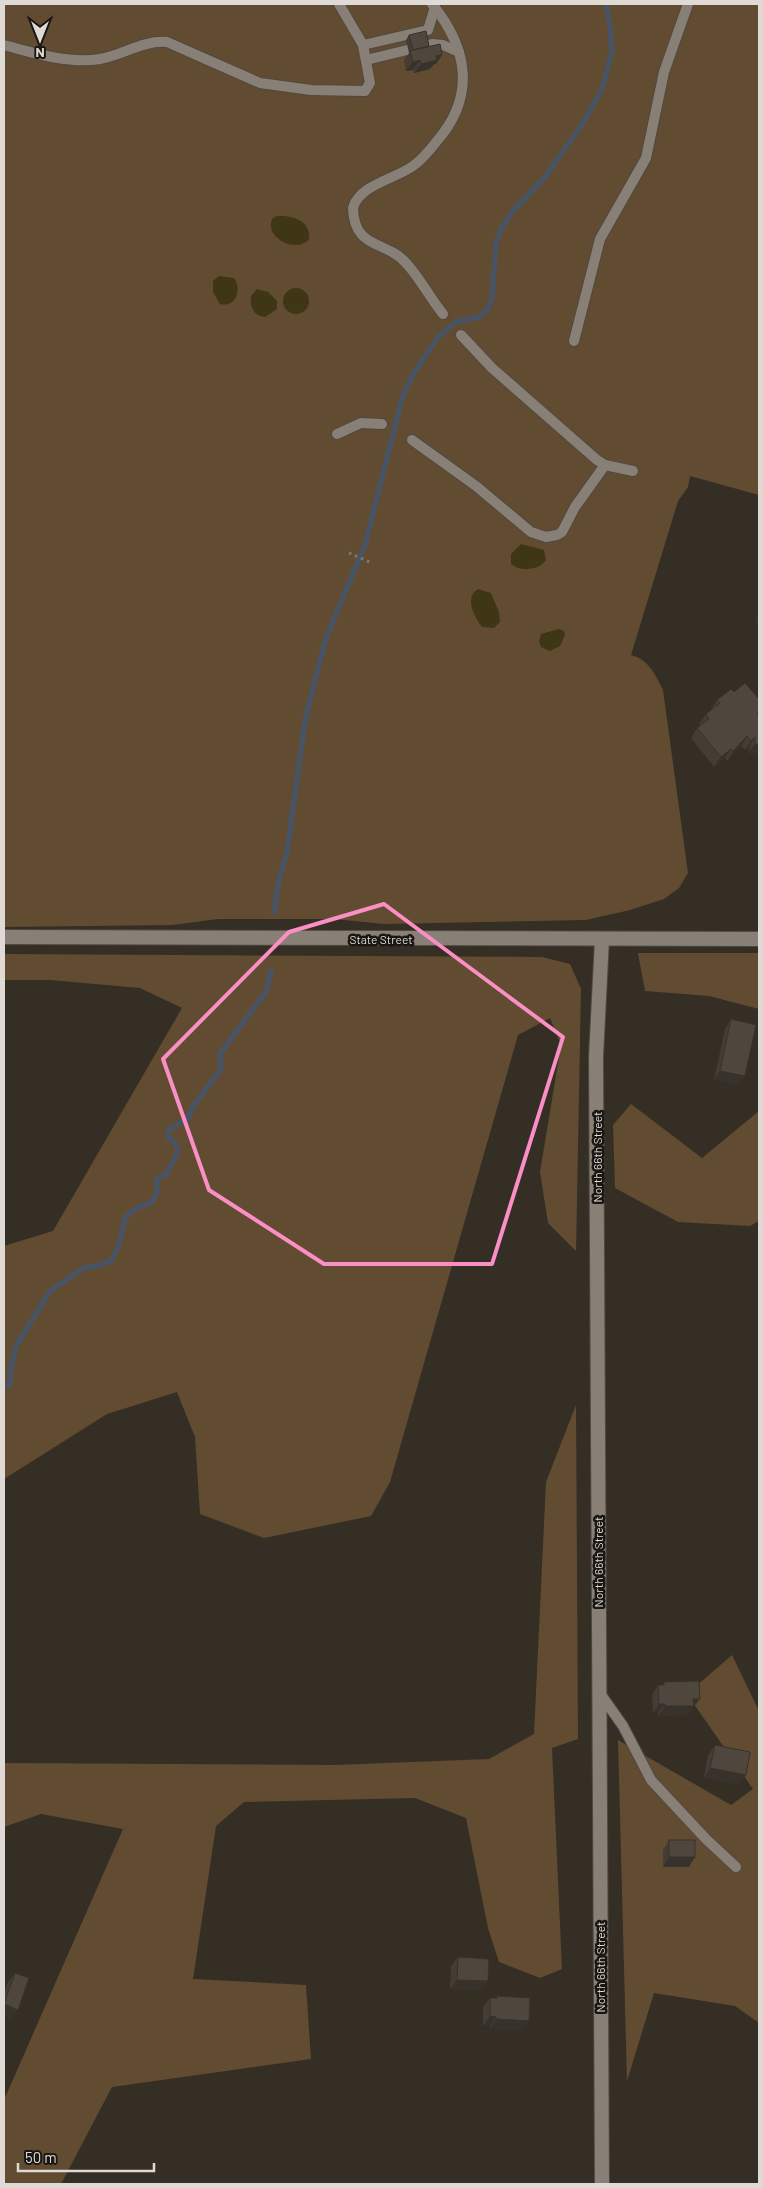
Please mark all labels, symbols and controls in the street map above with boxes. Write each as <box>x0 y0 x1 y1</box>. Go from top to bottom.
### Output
north arrow <box>15 15 65 65</box>
text: N <box>35 45 45 62</box>
street label: State Street <box>349 932 413 946</box>
street label: North 66th Street <box>590 1112 604 1202</box>
street label: North 66th Street <box>591 1517 605 1607</box>
street label: North 66th Street <box>593 1922 607 2012</box>
scale bar <box>18 2140 154 2172</box>
text: 50 m <box>25 2148 57 2166</box>

